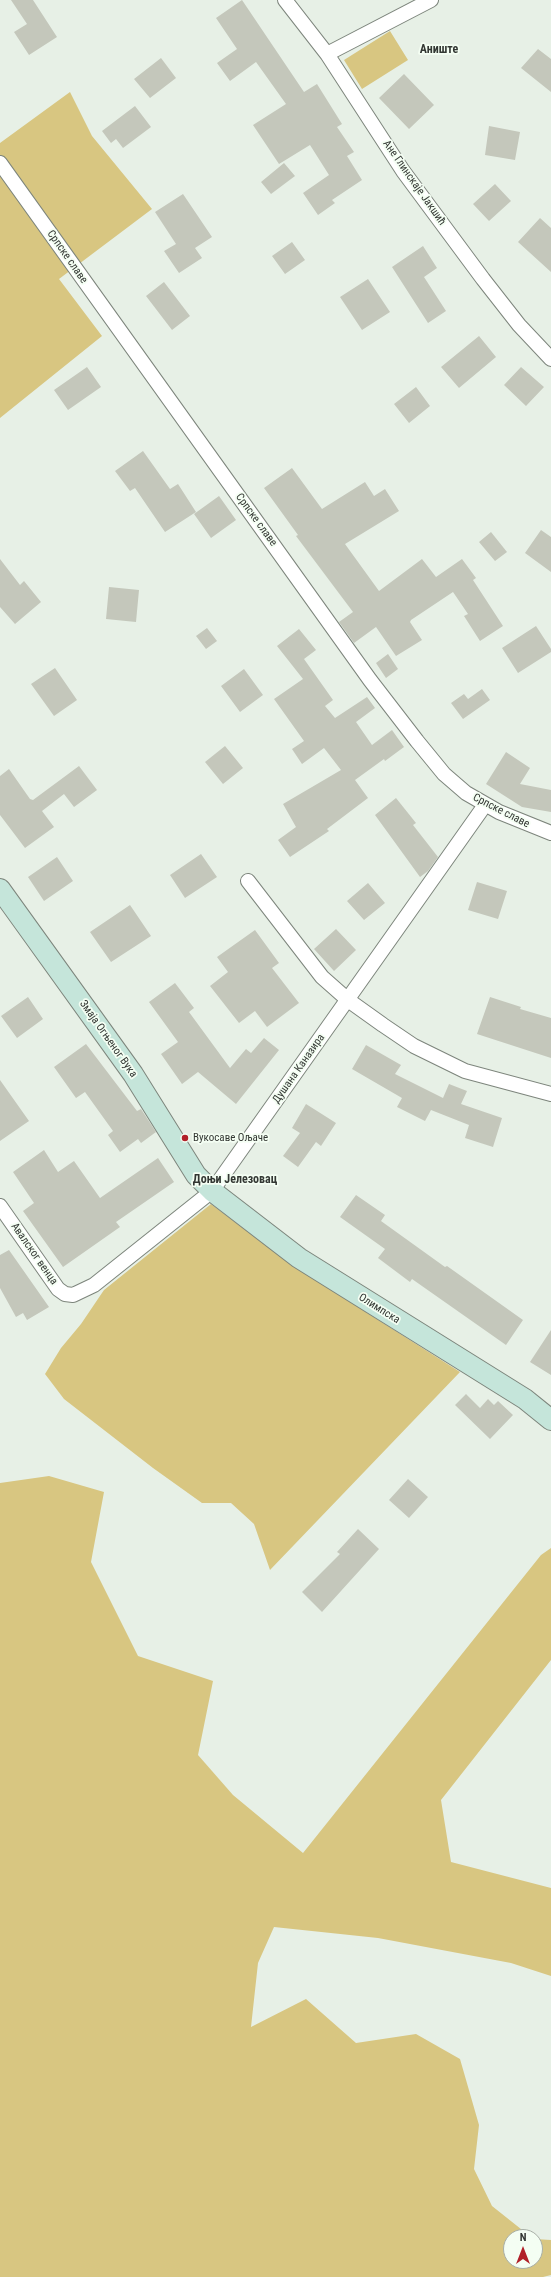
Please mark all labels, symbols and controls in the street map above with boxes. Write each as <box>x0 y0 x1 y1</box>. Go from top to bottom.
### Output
district label: Аниште <box>420 43 458 57</box>
street label: Ане Глинскаје Јакшић <box>380 138 448 228</box>
street label: Српске славе <box>44 228 90 286</box>
street label: Српске славе <box>232 491 280 549</box>
street label: Српске славе <box>470 791 532 831</box>
street label: Змаја Огњеног Вука <box>76 998 140 1080</box>
street label: Душана Каназира <box>270 1032 328 1106</box>
place label: Вукосаве Ољаче <box>193 1131 268 1145</box>
marker: Вукосаве Ољаче <box>180 1133 190 1143</box>
district label: Доњи Јелезовац <box>193 1173 277 1187</box>
street label: Авалског венца <box>8 1221 60 1287</box>
street label: Олимпска <box>356 1291 402 1327</box>
north arrow <box>503 2229 543 2269</box>
text: N <box>520 2231 526 2244</box>

